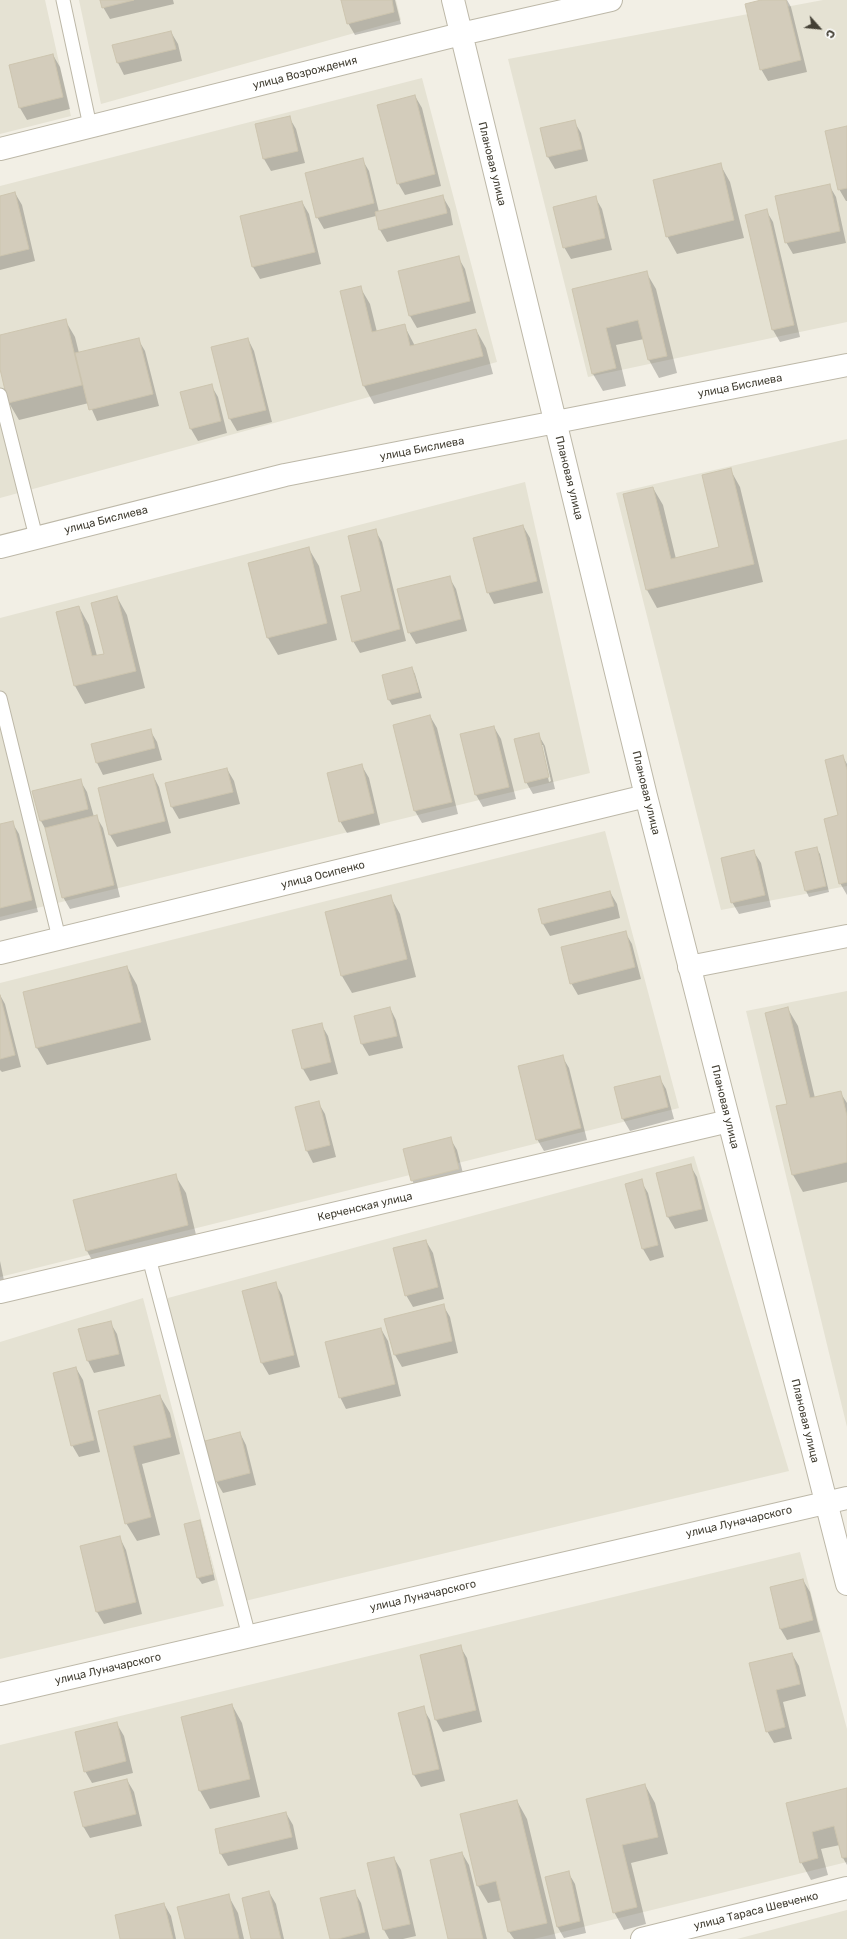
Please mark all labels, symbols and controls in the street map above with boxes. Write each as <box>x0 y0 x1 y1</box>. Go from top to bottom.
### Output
north arrow <box>799 8 839 48</box>
text: С <box>823 27 838 40</box>
street label: улица Возрождения <box>251 54 359 92</box>
street label: Плановая улица <box>475 121 509 207</box>
street label: улица Бислиева <box>697 371 783 401</box>
street label: улица Бислиева <box>379 434 465 464</box>
street label: Плановая улица <box>552 435 586 521</box>
street label: улица Бислиева <box>63 503 149 537</box>
street label: Плановая улица <box>629 750 663 836</box>
street label: улица Осипенко <box>280 858 366 892</box>
street label: Плановая улица <box>708 1064 742 1150</box>
street label: Керченская улица <box>316 1190 414 1224</box>
street label: Плановая улица <box>788 1378 822 1464</box>
street label: улица Луначарского <box>685 1503 793 1541</box>
street label: улица Луначарского <box>369 1577 477 1615</box>
street label: улица Луначарского <box>54 1650 162 1688</box>
street label: улица Тараса Шевченко <box>692 1889 820 1933</box>

